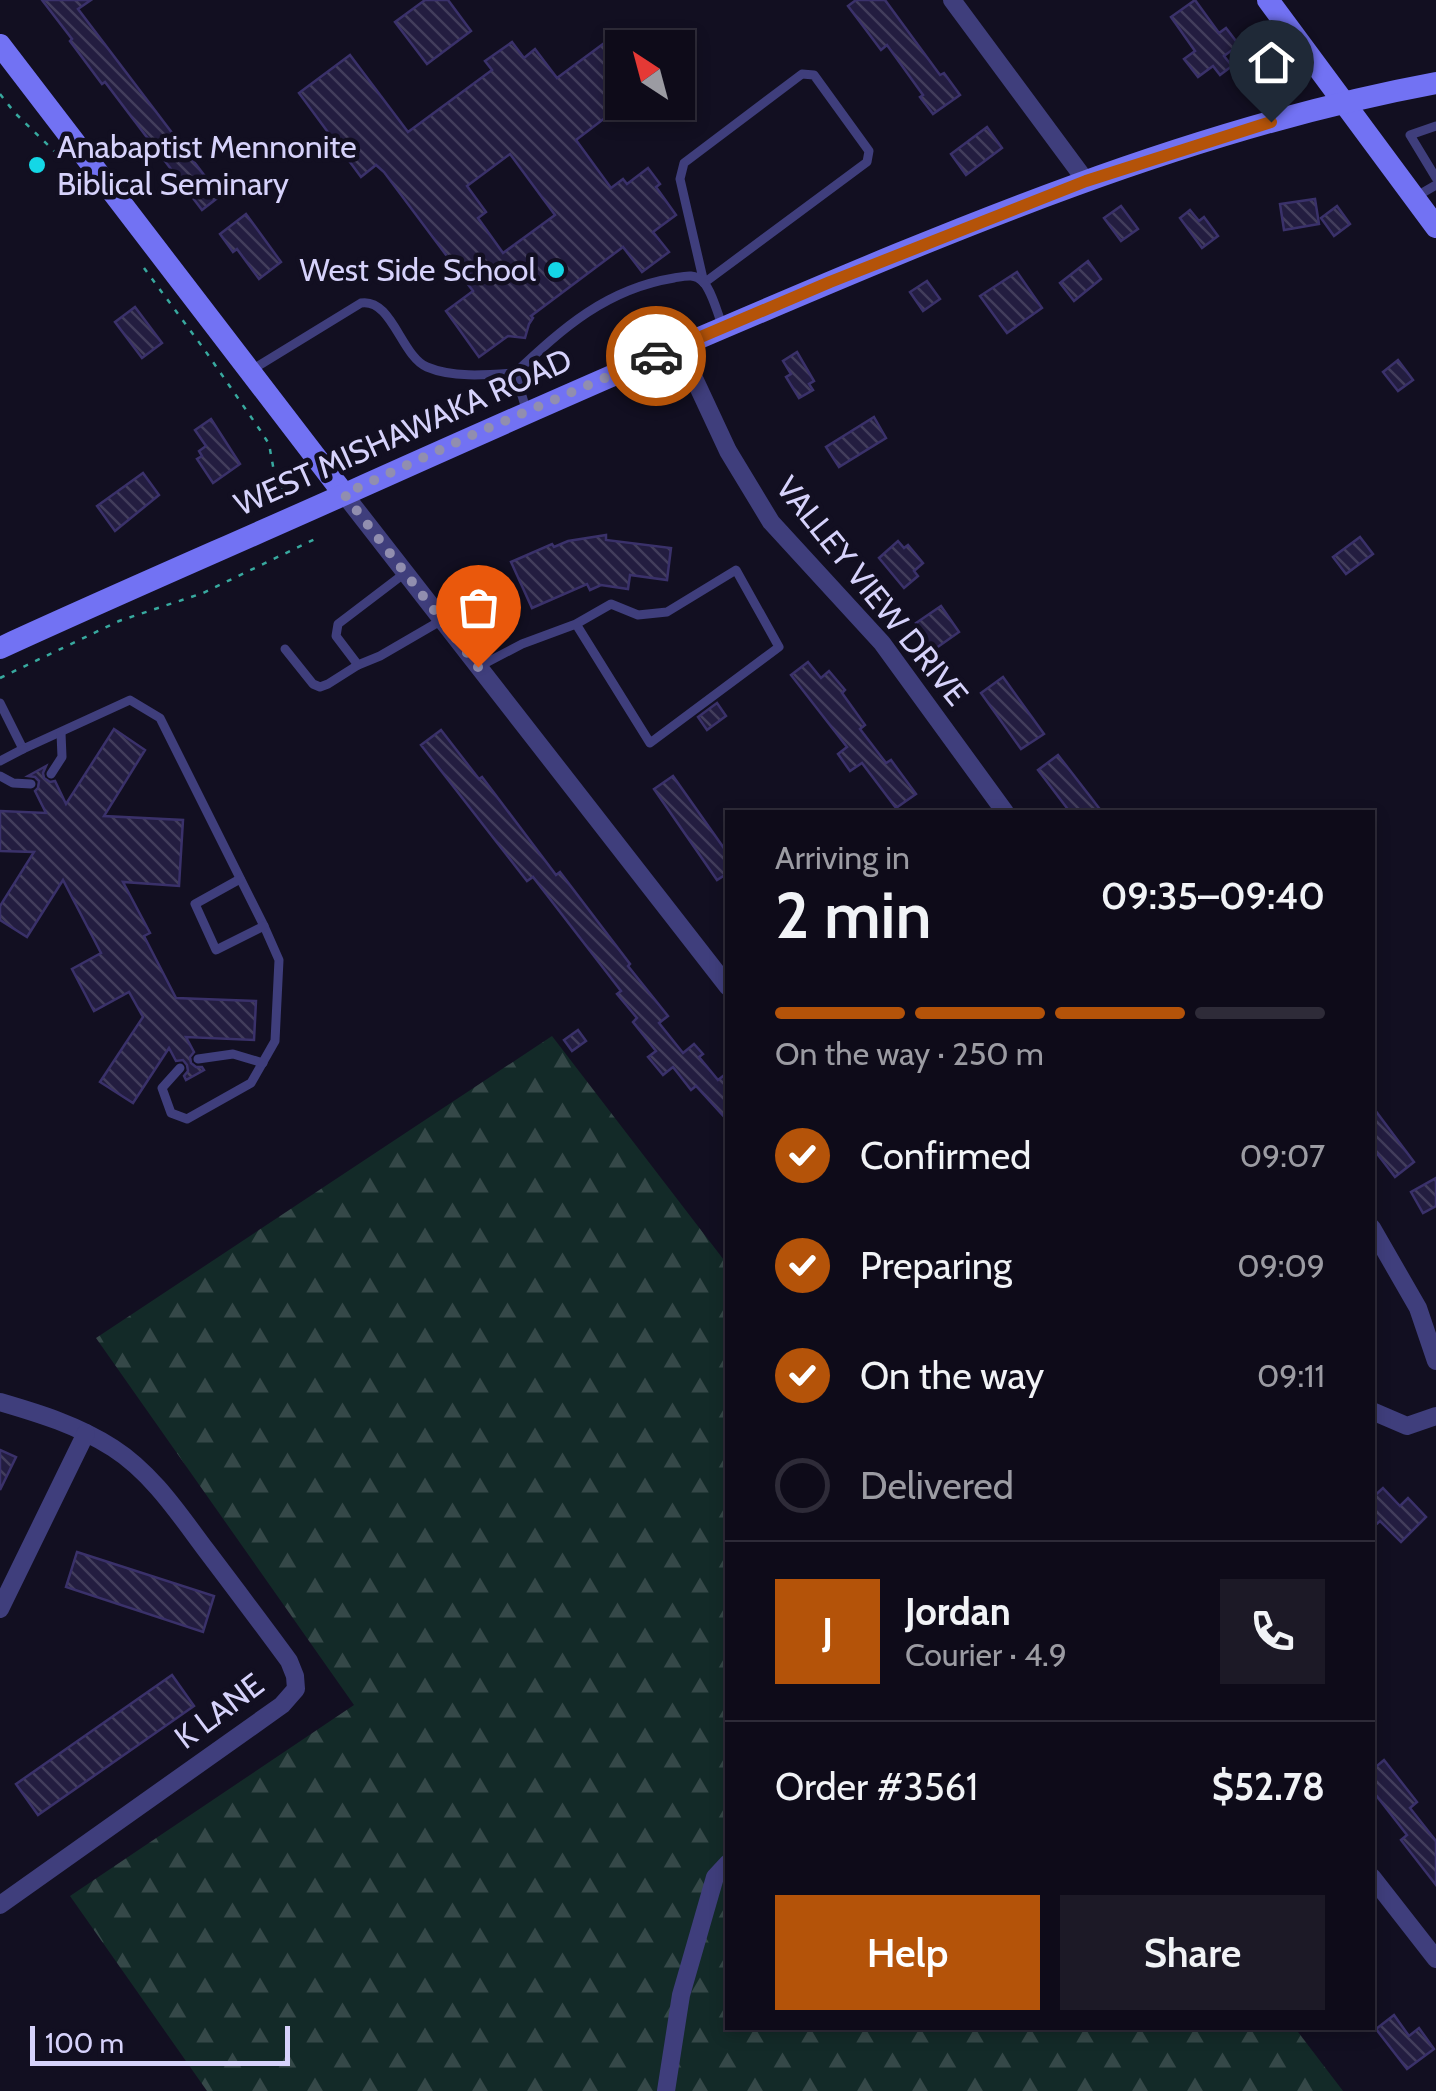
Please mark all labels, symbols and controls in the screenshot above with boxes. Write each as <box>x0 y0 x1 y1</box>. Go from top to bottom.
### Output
pin <box>1229 20 1314 123</box>
north arrow <box>605 30 695 120</box>
map controls <box>605 30 695 120</box>
icon: home <box>1244 35 1299 90</box>
place label: Anabaptist Mennonite Biblical Seminary <box>57 127 357 203</box>
marker: Anabaptist Mennonite Biblical Seminary <box>26 154 48 176</box>
place label: West Side School <box>299 250 536 289</box>
marker: West Side School <box>545 259 567 281</box>
courier <box>606 306 706 406</box>
icon: car <box>629 329 684 384</box>
street label: WEST MISHAWAKA ROAD <box>228 339 578 524</box>
street label: VALLEY VIEW DRIVE <box>768 468 977 713</box>
pin <box>436 565 521 668</box>
icon: bag <box>451 580 506 635</box>
text: Arriving in <box>775 838 910 877</box>
text: 09:35–09:40 <box>1101 872 1325 919</box>
text: 2 min <box>775 875 932 954</box>
text: On the way · 250 m <box>775 1034 1044 1073</box>
icon: check <box>775 1128 830 1183</box>
text: Confirmed <box>860 1132 1031 1179</box>
text: 09:07 <box>1240 1136 1325 1175</box>
icon: check <box>775 1238 830 1293</box>
text: Preparing <box>860 1242 1012 1289</box>
text: 09:09 <box>1237 1246 1325 1285</box>
icon: check <box>775 1348 830 1403</box>
text: On the way <box>860 1352 1044 1399</box>
text: 09:11 <box>1257 1356 1325 1395</box>
text: Delivered <box>860 1462 1014 1509</box>
button: phone <box>1220 1579 1325 1684</box>
text: Jordan <box>905 1588 1011 1635</box>
text: J <box>822 1608 833 1655</box>
text: Courier · 4.9 <box>905 1635 1067 1674</box>
street label: K LANE <box>167 1665 271 1757</box>
text: Order #3561 <box>775 1763 978 1810</box>
text: $52.78 <box>1212 1763 1325 1810</box>
button: Help <box>775 1895 1040 2010</box>
button: Share <box>1060 1895 1325 2010</box>
scale bar <box>30 2021 290 2066</box>
text: 100 m <box>45 2026 124 2060</box>

